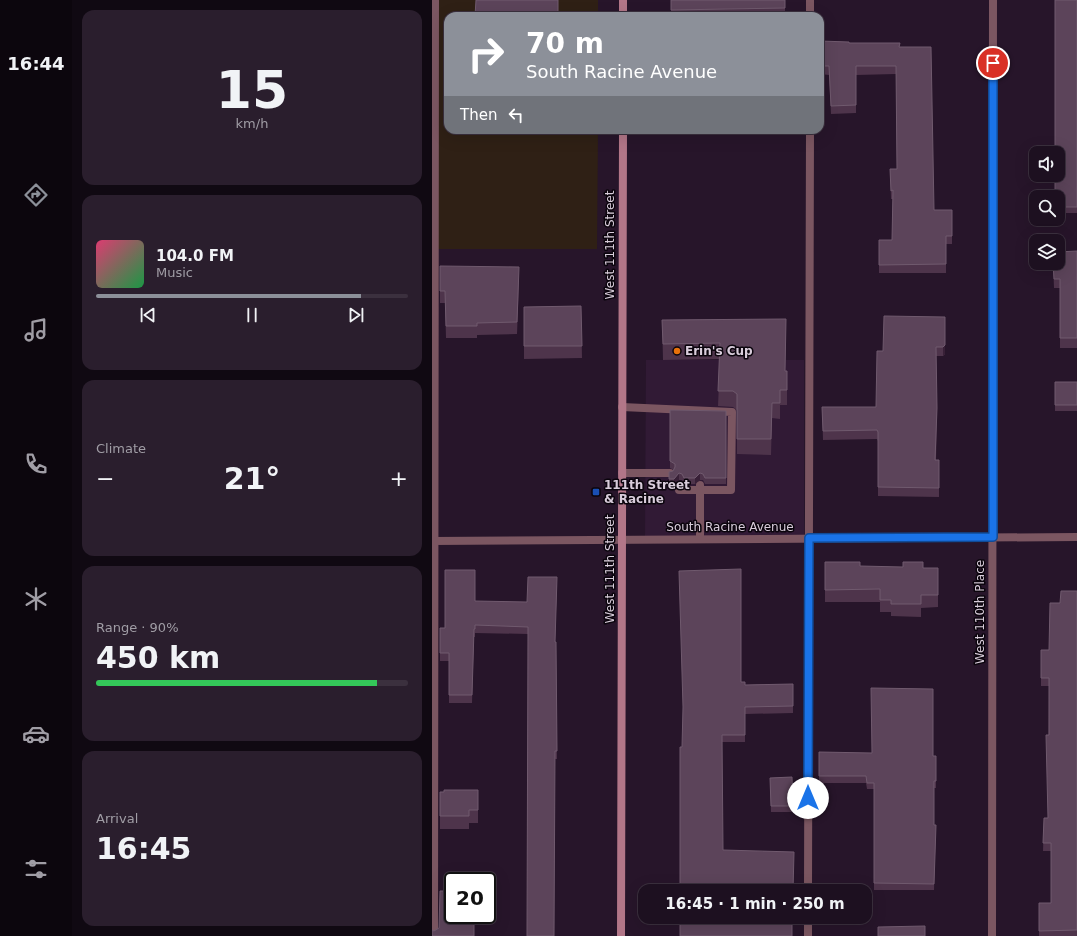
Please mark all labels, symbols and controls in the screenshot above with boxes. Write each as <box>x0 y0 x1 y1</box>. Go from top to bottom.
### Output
text: 70 m <box>526 27 604 60</box>
icon: right <box>460 28 512 80</box>
pin <box>976 46 1010 80</box>
icon: arrive <box>982 52 1004 74</box>
text: 16:44 <box>7 53 65 74</box>
text: 15 <box>216 60 288 120</box>
text: South Racine Avenue <box>526 61 717 82</box>
icon: left <box>505 104 527 126</box>
text: Then <box>460 106 497 124</box>
text: km/h <box>236 116 268 131</box>
map controls <box>1029 146 1065 270</box>
button: sound <box>1029 146 1065 182</box>
icon: directions <box>22 181 50 209</box>
street label: West 111th Street <box>603 190 617 299</box>
button: search <box>1029 190 1065 226</box>
button: layers <box>1029 234 1065 270</box>
text: 104.0 FM <box>156 247 234 265</box>
text: Music <box>156 265 193 280</box>
icon: previous <box>137 304 159 326</box>
icon: pause <box>241 304 263 326</box>
icon: next <box>345 304 367 326</box>
icon: music <box>22 316 50 344</box>
place label: Erin's Cup <box>685 344 753 358</box>
marker: Erin's Cup <box>672 346 682 356</box>
text: Climate <box>96 441 146 456</box>
icon: phone <box>22 450 50 478</box>
text: 21° <box>224 461 280 496</box>
text: − <box>96 466 114 491</box>
text: + <box>390 466 408 491</box>
place label: 111th Street & Racine <box>604 478 690 506</box>
marker: 111th Street & Racine <box>591 487 601 497</box>
street label: West 111th Street <box>603 514 617 623</box>
street label: South Racine Avenue <box>666 520 794 534</box>
street label: West 110th Place <box>973 560 987 664</box>
icon: climate <box>22 585 50 613</box>
text: Range · 90% <box>96 620 179 635</box>
text: 450 km <box>96 640 220 675</box>
icon: car <box>22 720 50 748</box>
position arrow <box>787 777 829 819</box>
text: Arrival <box>96 811 138 826</box>
text: 16:45 <box>96 831 192 866</box>
icon: filters <box>22 855 50 883</box>
speed limit sign: 20 <box>444 872 496 924</box>
text: 16:45 · 1 min · 250 m <box>665 895 845 913</box>

